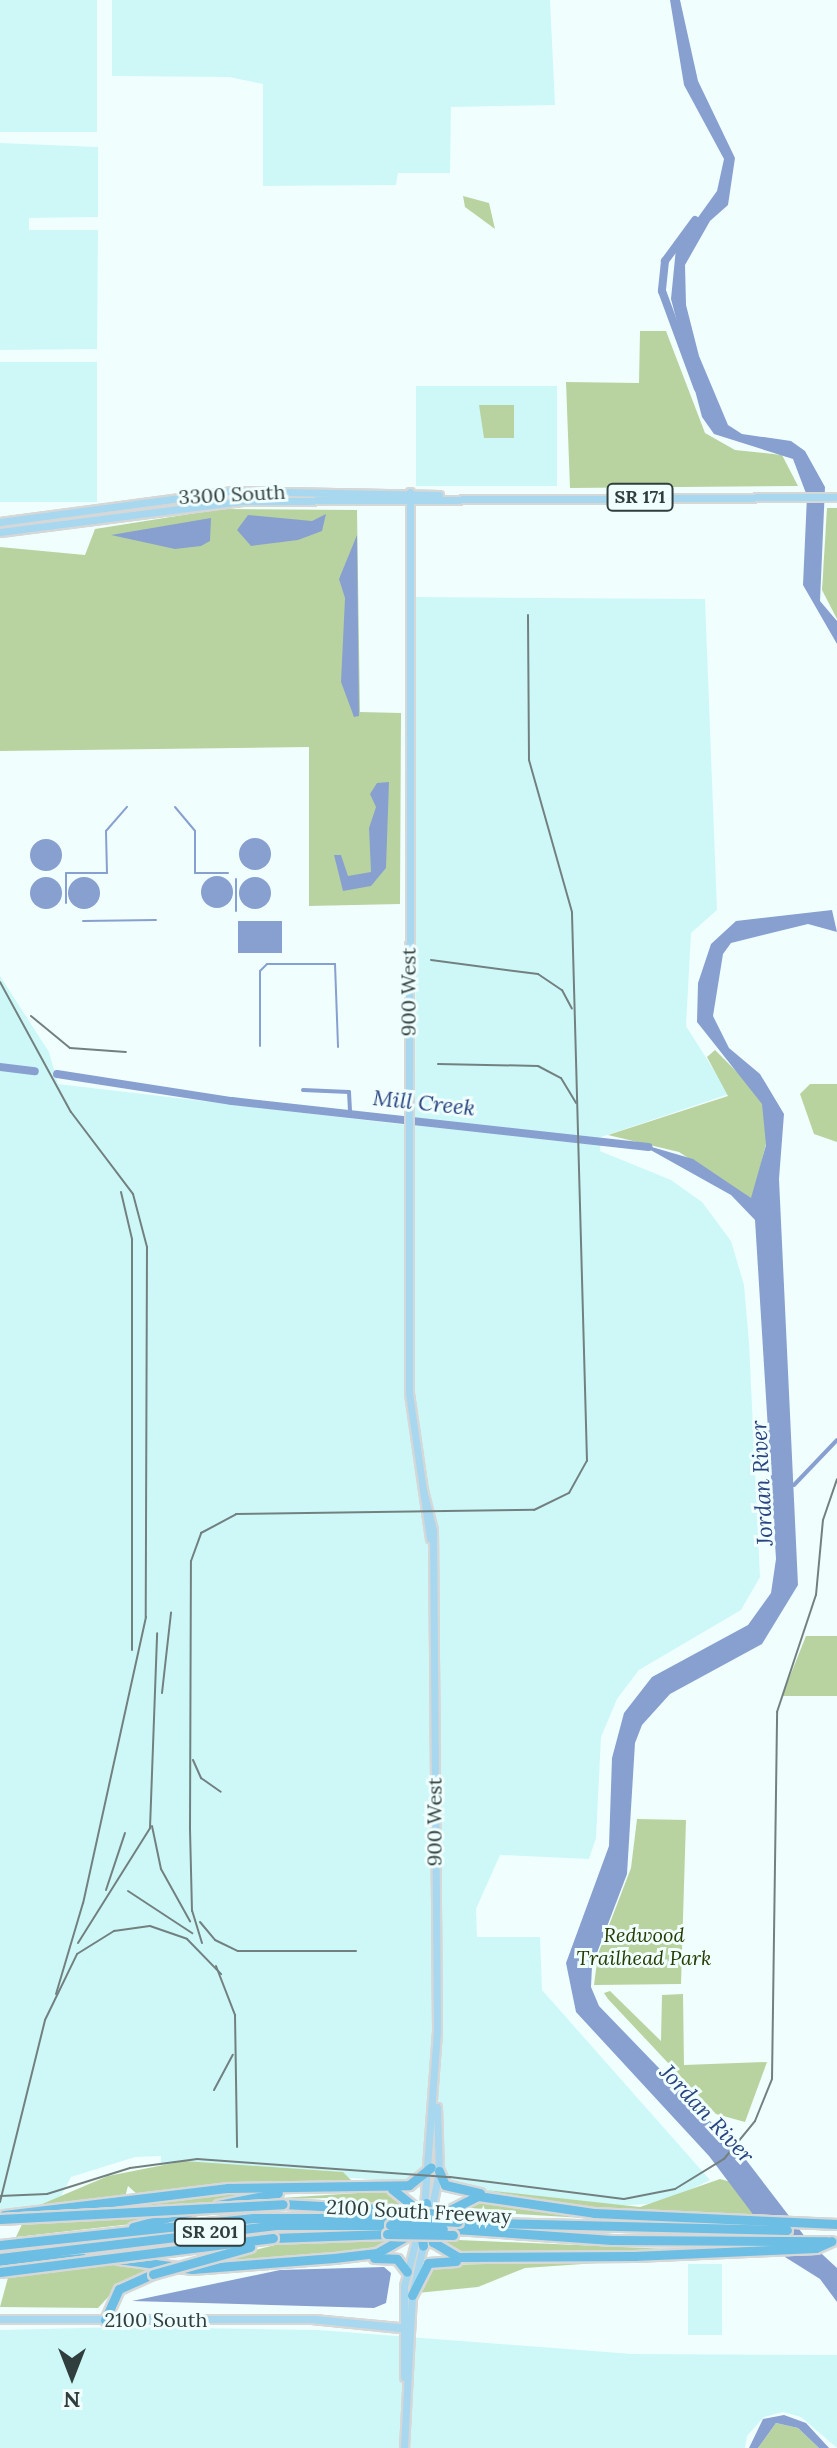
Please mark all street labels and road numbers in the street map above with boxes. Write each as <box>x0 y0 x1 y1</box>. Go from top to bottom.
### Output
street label: 3300 South <box>178 479 286 509</box>
road number: SR 171 <box>606 483 674 511</box>
street label: 900 West <box>396 948 420 1036</box>
street label: 900 West <box>422 1778 446 1866</box>
street label: 2100 South Freeway <box>326 2194 512 2228</box>
road number: SR 201 <box>172 2218 248 2246</box>
street label: 2100 South <box>105 2307 207 2331</box>

